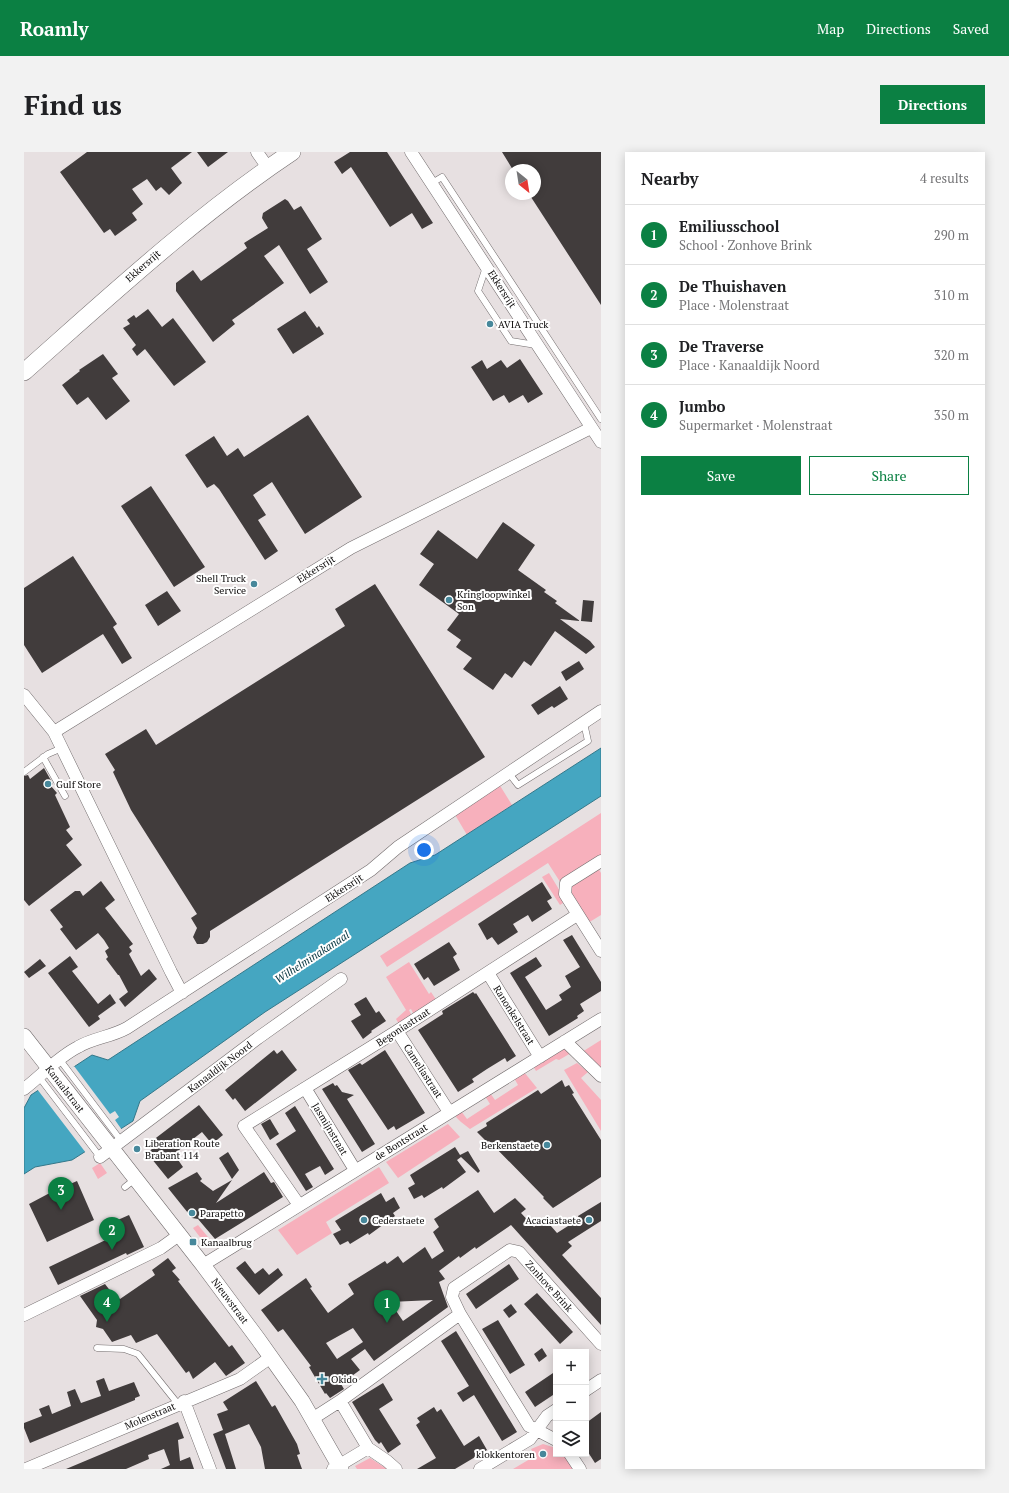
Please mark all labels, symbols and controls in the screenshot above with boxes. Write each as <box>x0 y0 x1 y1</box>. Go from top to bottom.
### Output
text: Roamly <box>20 16 89 41</box>
text: Map <box>817 19 844 38</box>
text: Directions <box>866 19 931 38</box>
text: Saved <box>953 19 989 38</box>
button: Directions <box>880 85 985 124</box>
text: Find us <box>24 86 122 123</box>
north arrow <box>505 164 541 200</box>
text: Nearby <box>641 167 699 190</box>
text: 4 results <box>920 169 969 187</box>
text: Emiliusschool <box>679 216 779 236</box>
text: 1 <box>650 226 658 244</box>
text: 290 m <box>934 226 969 244</box>
text: School · Zonhove Brink <box>679 236 812 254</box>
street label: Ekkersrijt <box>123 247 164 285</box>
street label: Ekkersrijt <box>485 268 519 311</box>
text: De Thuishaven <box>679 276 786 296</box>
text: 2 <box>650 286 658 304</box>
text: 310 m <box>934 286 969 304</box>
text: Place · Molenstraat <box>679 296 789 314</box>
place label: AVIA Truck <box>498 318 549 331</box>
marker: AVIA Truck <box>485 319 495 329</box>
text: De Traverse <box>679 336 764 356</box>
text: 3 <box>650 346 658 364</box>
text: 320 m <box>934 346 969 364</box>
text: Place · Kanaaldijk Noord <box>679 356 820 374</box>
text: Jumbo <box>679 396 725 416</box>
text: 4 <box>650 406 658 424</box>
text: 350 m <box>934 406 969 424</box>
text: Supermarket · Molenstraat <box>679 416 832 434</box>
button: Save <box>641 456 801 495</box>
button: Share <box>809 456 969 495</box>
street label: Ekkersrijt <box>294 552 338 586</box>
place label: Shell Truck Service <box>196 572 247 597</box>
marker: Shell Truck Service <box>249 579 259 589</box>
place label: Kringloopwinkel Son <box>457 588 530 613</box>
marker: Kringloopwinkel Son <box>444 595 454 605</box>
place label: Gulf Store <box>56 778 101 791</box>
marker: Gulf Store <box>43 779 53 789</box>
your location <box>414 840 434 860</box>
street label: Ekkersrijt <box>323 871 366 905</box>
water label: Wilhelminakanaal <box>272 928 352 986</box>
street label: Ranonkelstraat <box>491 983 538 1047</box>
street label: Begoniastraat <box>374 1005 433 1049</box>
street label: Kanaaldijk Noord <box>185 1038 255 1095</box>
street label: Cameliastraat <box>401 1041 445 1101</box>
street label: Kanaalstraat <box>43 1063 88 1115</box>
street label: Jasmijnstraat <box>309 1100 351 1158</box>
street label: de Bontstraat <box>372 1120 430 1163</box>
place label: Liberation Route Brabant 114 <box>145 1137 220 1162</box>
place label: Berkenstaete <box>481 1139 539 1152</box>
marker: Berkenstaete <box>542 1140 552 1150</box>
marker: Liberation Route Brabant 114 <box>132 1144 142 1154</box>
pin: 3 <box>48 1177 74 1210</box>
place label: Parapetto <box>200 1207 244 1220</box>
marker: Parapetto <box>187 1208 197 1218</box>
place label: Cederstaete <box>372 1214 425 1227</box>
place label: Acaciastaete <box>525 1214 581 1227</box>
marker: Cederstaete <box>359 1215 369 1225</box>
marker: Acaciastaete <box>584 1215 594 1225</box>
pin: 2 <box>99 1217 125 1250</box>
place label: Kanaalbrug <box>201 1236 253 1249</box>
marker: Kanaalbrug <box>188 1237 198 1247</box>
street label: Zonhove Brink <box>522 1257 576 1315</box>
street label: Nieuwstraat <box>209 1275 252 1327</box>
pin: 4 <box>94 1289 120 1322</box>
pin: 1 <box>374 1290 400 1323</box>
map controls <box>553 1349 589 1457</box>
button: + <box>553 1349 589 1385</box>
marker: Okido <box>316 1373 328 1385</box>
place label: Okido <box>331 1373 358 1386</box>
button: − <box>553 1385 589 1421</box>
street label: Molenstraat <box>123 1399 178 1433</box>
button: layers <box>553 1421 589 1457</box>
place label: klokkentoren <box>476 1448 535 1461</box>
marker: klokkentoren <box>538 1449 548 1459</box>

